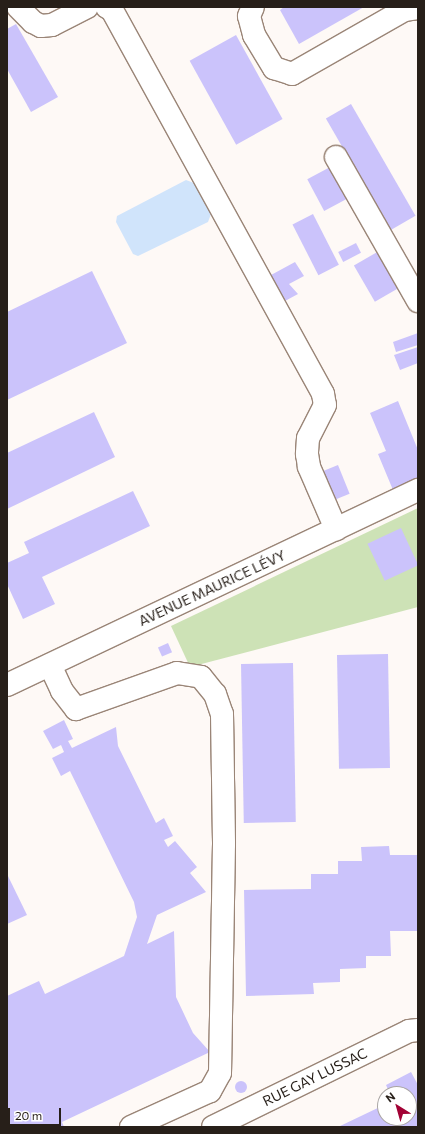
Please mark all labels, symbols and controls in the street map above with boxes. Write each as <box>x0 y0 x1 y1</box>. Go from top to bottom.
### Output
street label: AVENUE MAURICE LÉVY <box>136 547 288 629</box>
street label: RUE GAY LUSSAC <box>260 1044 370 1110</box>
north arrow <box>377 1086 417 1126</box>
text: N <box>383 1089 397 1104</box>
scale bar <box>10 1100 63 1126</box>
text: 20 m <box>15 1108 42 1122</box>

